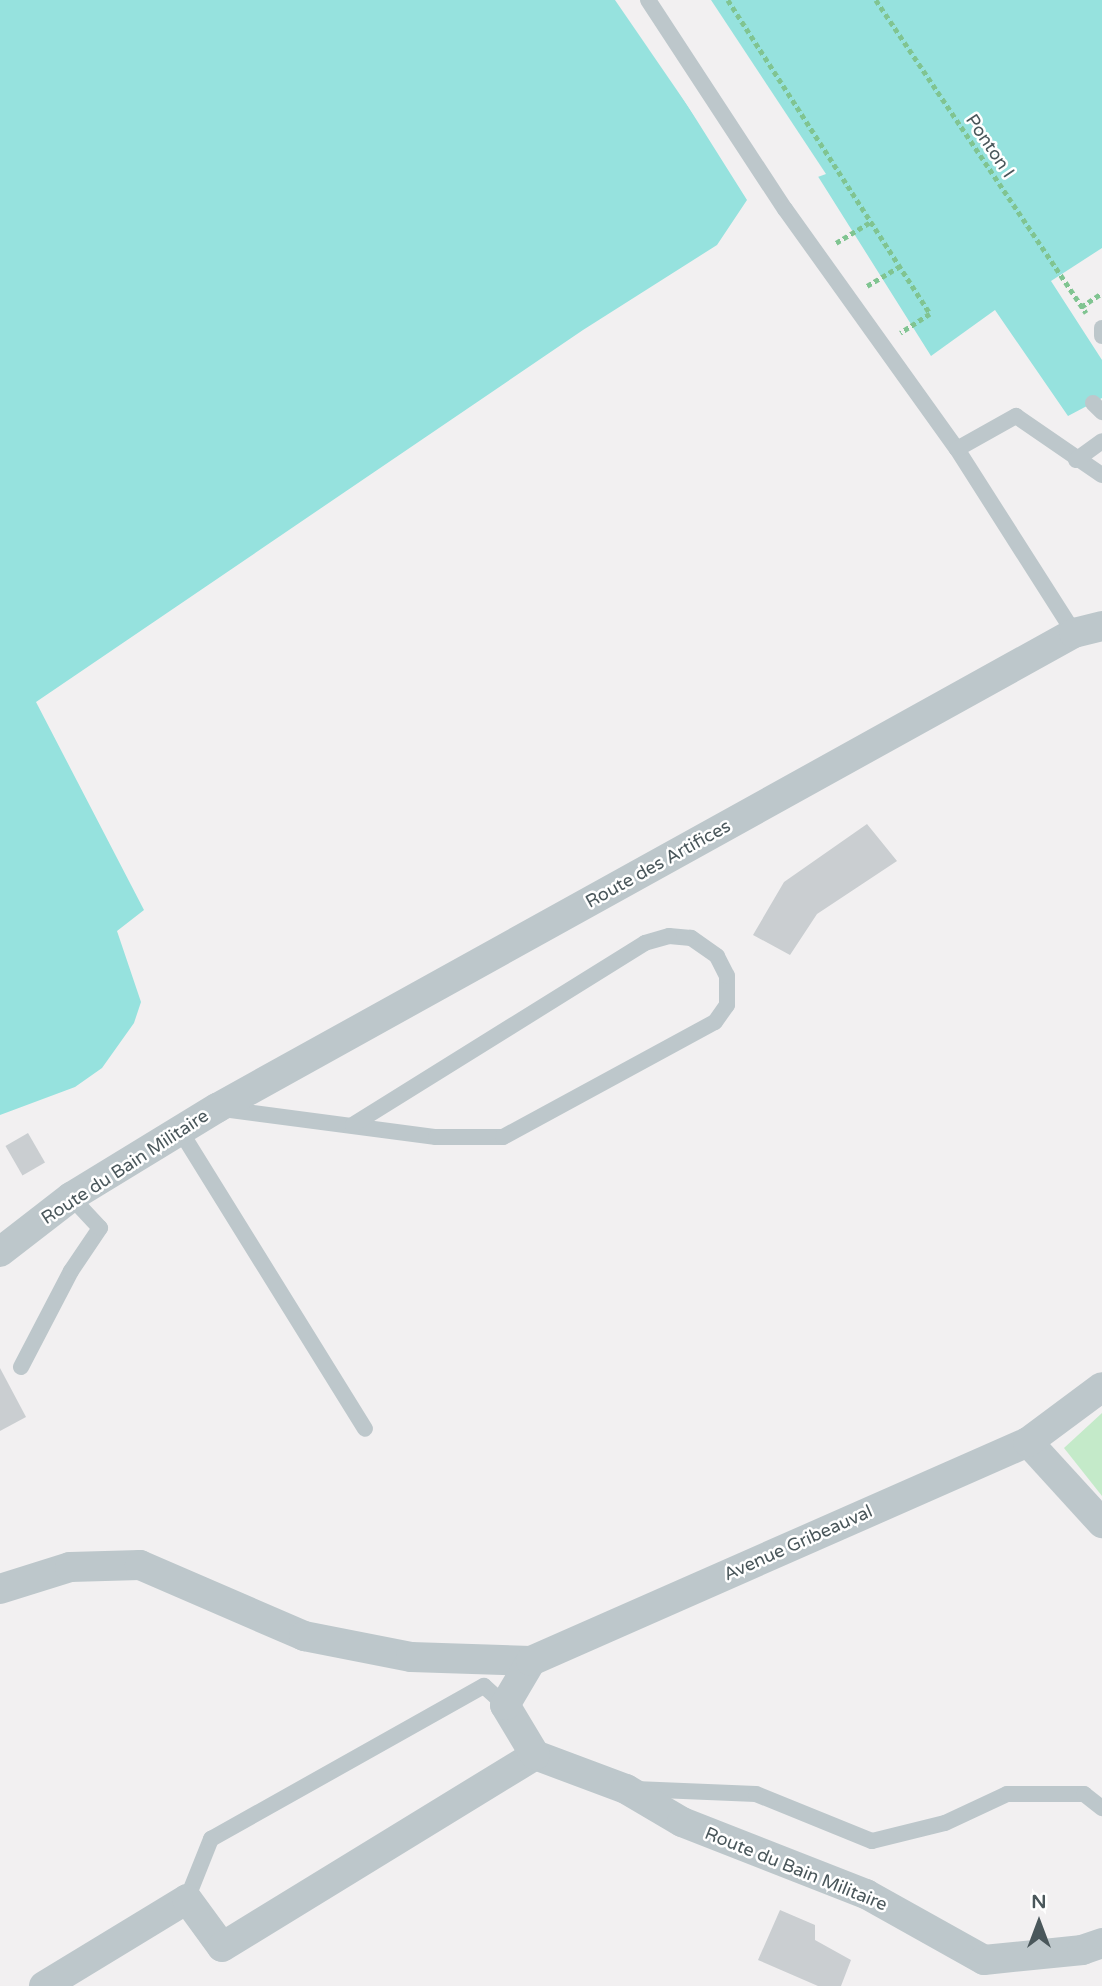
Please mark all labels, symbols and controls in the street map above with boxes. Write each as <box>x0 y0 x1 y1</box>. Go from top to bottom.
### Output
street label: Ponton I <box>961 110 1019 182</box>
street label: Route des Artifices <box>582 815 734 913</box>
street label: Route du Bain Militaire <box>37 1105 213 1229</box>
street label: Avenue Gribeauval <box>720 1500 876 1586</box>
street label: Route du Bain Militaire <box>702 1822 890 1916</box>
north arrow <box>1004 1888 1074 1958</box>
text: N <box>1031 1891 1047 1913</box>

